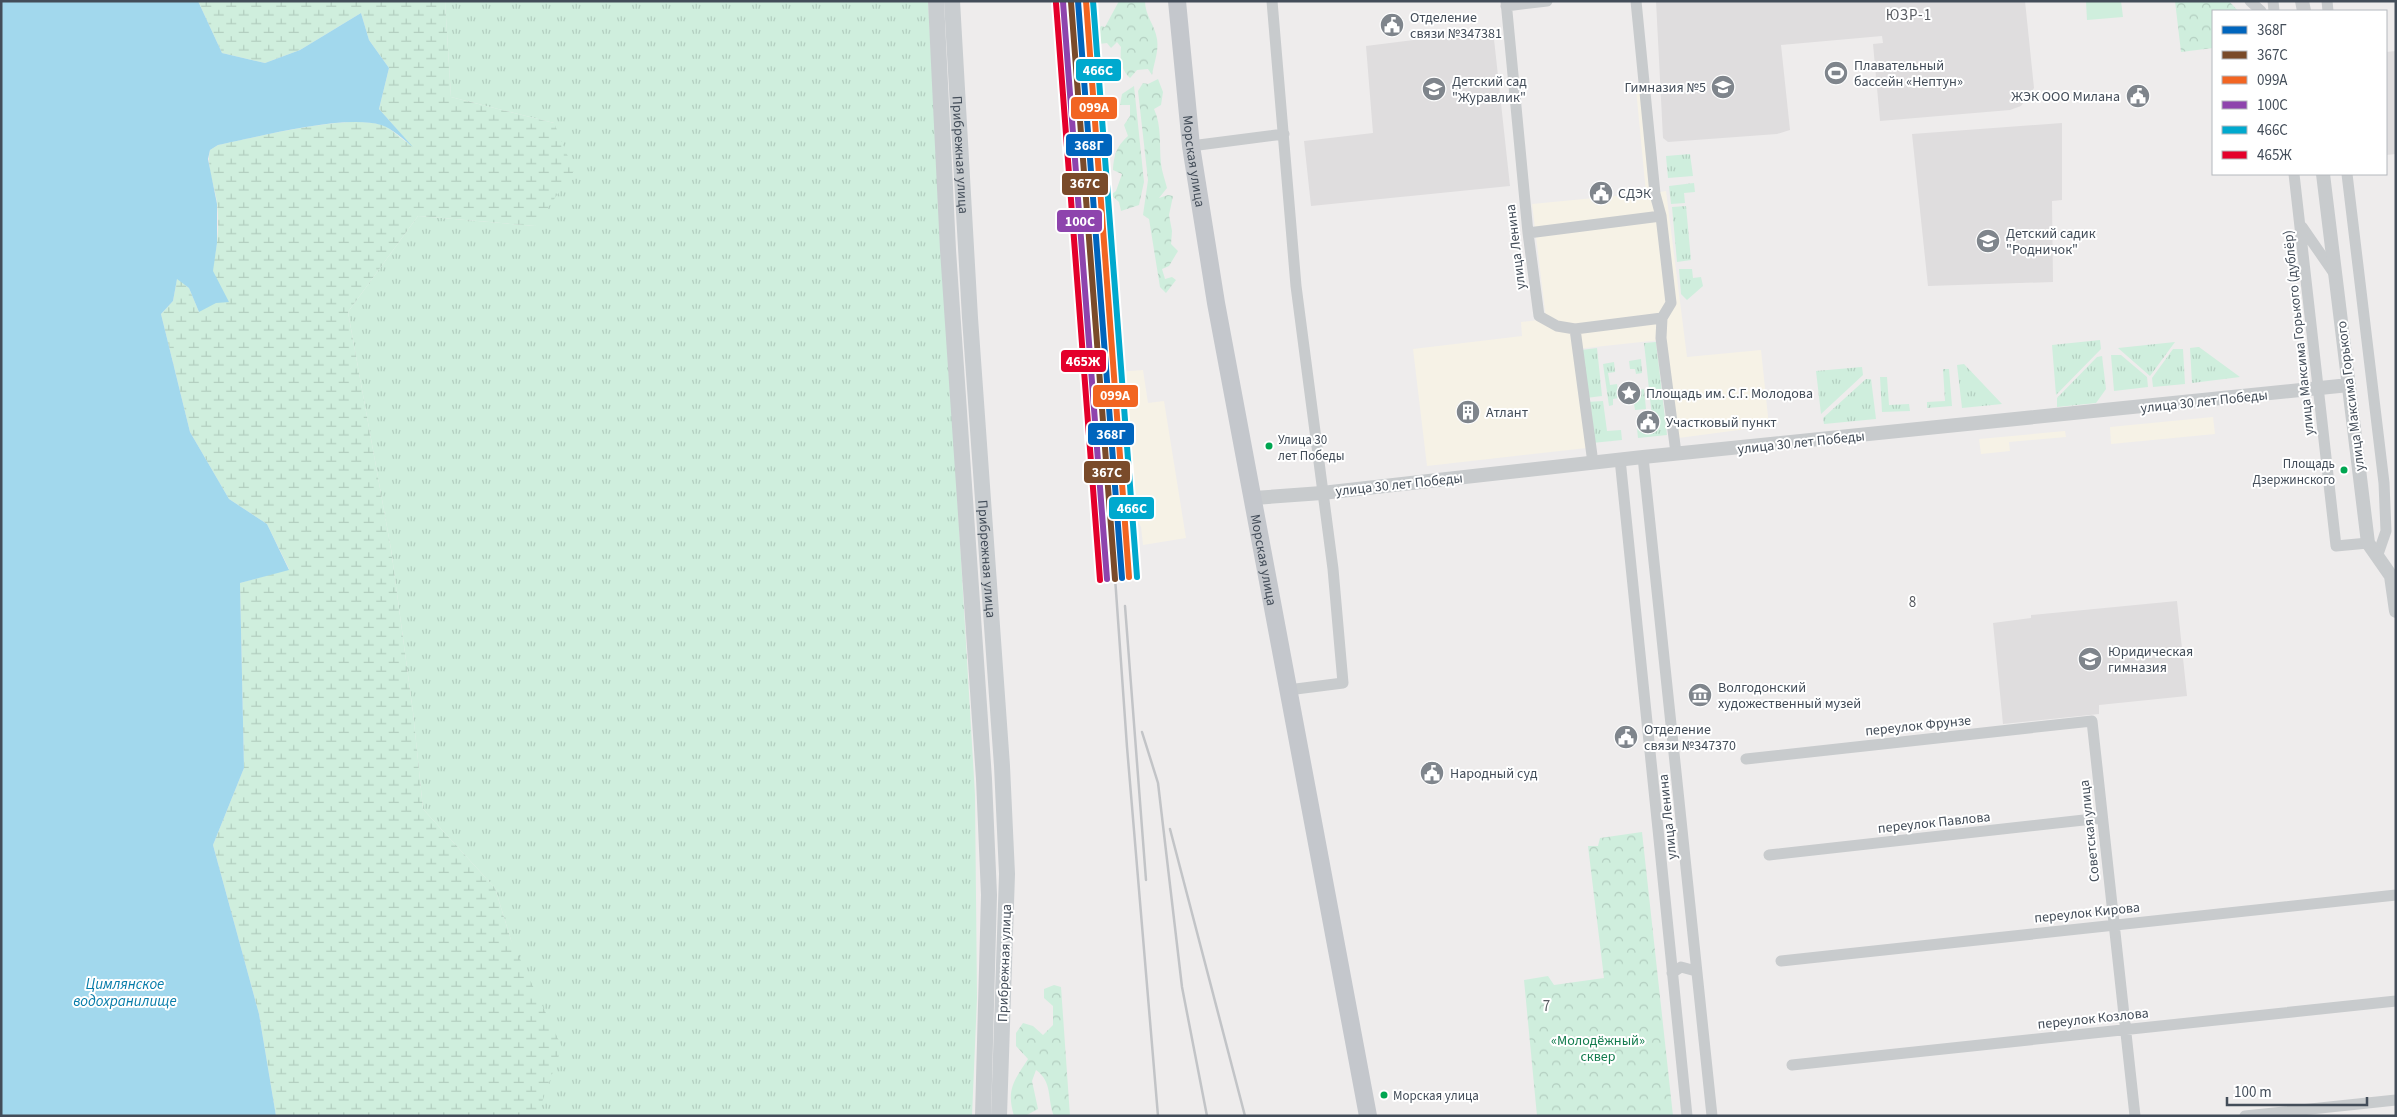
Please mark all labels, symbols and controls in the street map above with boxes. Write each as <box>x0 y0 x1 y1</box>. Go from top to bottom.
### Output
district label: ЮЗР-1 <box>1886 5 1932 26</box>
place label: Отделение связи №347381 <box>1410 8 1502 44</box>
legend <box>2212 10 2387 175</box>
public building icon: Отделение связи №347381 <box>1379 12 1405 38</box>
text: 368Г <box>2257 20 2287 41</box>
text: 367С <box>2257 45 2288 66</box>
place label: Плавательный бассейн «Нептун» <box>1854 56 1963 92</box>
line badge: 466С <box>1075 58 1122 82</box>
sports icon: Плавательный бассейн «Нептун» <box>1823 60 1849 86</box>
text: 466С <box>1083 61 1113 81</box>
text: 099А <box>2257 70 2288 91</box>
place label: Детский сад "Журавлик" <box>1452 72 1527 108</box>
school or university icon: Гимназия №5 <box>1710 74 1736 100</box>
school or university icon: Детский сад "Журавлик" <box>1421 76 1447 102</box>
place label: Гимназия №5 <box>1624 78 1706 98</box>
public building icon: ЖЭК ООО Милана <box>2125 83 2151 109</box>
place label: ЖЭК ООО Милана <box>2011 87 2120 107</box>
street label: Прибрежная улица <box>946 95 973 214</box>
text: 100C <box>2257 95 2288 116</box>
line badge: 099А <box>1070 96 1118 120</box>
text: 099А <box>1079 98 1110 118</box>
street label: Морская улица <box>1177 114 1210 209</box>
text: 466С <box>2257 120 2288 141</box>
line badge: 368Г <box>1065 133 1113 157</box>
text: 368Г <box>1074 136 1104 156</box>
text: 465Ж <box>2257 145 2292 166</box>
line badge: 367С <box>1061 172 1109 196</box>
text: 367С <box>1070 174 1100 194</box>
public building icon: СДЭК <box>1588 180 1614 206</box>
place label: СДЭК <box>1618 184 1652 204</box>
street label: улица Ленина <box>1501 203 1531 291</box>
line badge: 100C <box>1056 209 1103 233</box>
text: 100C <box>1065 212 1095 232</box>
place label: Детский садик "Родничок" <box>2006 224 2096 260</box>
school or university icon: Детский садик "Родничок" <box>1975 228 2001 254</box>
street label: улица Максима Горького (дублёр) <box>2278 229 2320 437</box>
street label: улица Максима Горького <box>2332 320 2370 472</box>
line badge: 465Ж <box>1060 349 1107 373</box>
text: 465Ж <box>1066 352 1101 372</box>
place icon: Площадь им. С.Г. Молодова <box>1616 380 1642 406</box>
line badge: 099А <box>1092 384 1139 408</box>
place label: Площадь им. С.Г. Молодова <box>1646 384 1813 404</box>
street label: улица 30 лет Победы <box>2140 385 2269 419</box>
text: 099А <box>1100 386 1131 406</box>
building icon: Атлант <box>1455 399 1481 425</box>
place label: Атлант <box>1486 403 1529 423</box>
public building icon: Участковый пункт <box>1635 409 1661 435</box>
place label: Участковый пункт <box>1666 413 1777 433</box>
line badge: 368Г <box>1087 422 1135 446</box>
text: 368Г <box>1096 425 1126 445</box>
street label: улица 30 лет Победы <box>1737 426 1866 460</box>
place label: Улица 30 лет Победы <box>1278 431 1344 465</box>
marker: Улица 30 лет Победы <box>1264 441 1274 451</box>
place label: Площадь Дзержинского <box>2253 455 2335 489</box>
line badge: 367С <box>1083 460 1131 484</box>
text: 367С <box>1092 463 1122 483</box>
marker: Площадь Дзержинского <box>2339 465 2349 475</box>
street label: улица 30 лет Победы <box>1335 468 1464 502</box>
line badge: 466С <box>1108 496 1155 520</box>
street label: Прибрежная улица <box>972 499 1000 619</box>
text: 466С <box>1117 499 1147 519</box>
street label: Морская улица <box>1245 513 1281 607</box>
district label: 8 <box>1909 592 1917 613</box>
place label: Юридическая гимназия <box>2108 642 2193 678</box>
school or university icon: Юридическая гимназия <box>2077 646 2103 672</box>
place label: Волгодонский художественный музей <box>1718 678 1861 714</box>
museum icon: Волгодонский художественный музей <box>1687 682 1713 708</box>
street label: переулок Фрунзе <box>1864 710 1972 741</box>
place label: Отделение связи №347370 <box>1644 720 1736 756</box>
public building icon: Отделение связи №347370 <box>1613 724 1639 750</box>
public building icon: Народный суд <box>1419 760 1445 786</box>
place label: Народный суд <box>1450 764 1538 784</box>
street label: улица Ленина <box>1654 773 1682 861</box>
street label: Советская улица <box>2075 779 2105 883</box>
street label: переулок Павлова <box>1877 807 1991 839</box>
street label: переулок Кирова <box>2033 897 2141 928</box>
street label: Прибрежная улица <box>993 904 1017 1022</box>
water label: Цимлянское водохранилище <box>73 974 177 1012</box>
district label: 7 <box>1543 996 1551 1017</box>
street label: переулок Козлова <box>2037 1003 2150 1035</box>
park label: «Молодёжный» сквер <box>1551 1031 1645 1067</box>
scale bar <box>2227 1074 2367 1106</box>
text: 100 m <box>2234 1082 2272 1103</box>
place label: Морская улица <box>1393 1087 1479 1105</box>
marker: Морская улица <box>1379 1090 1389 1100</box>

